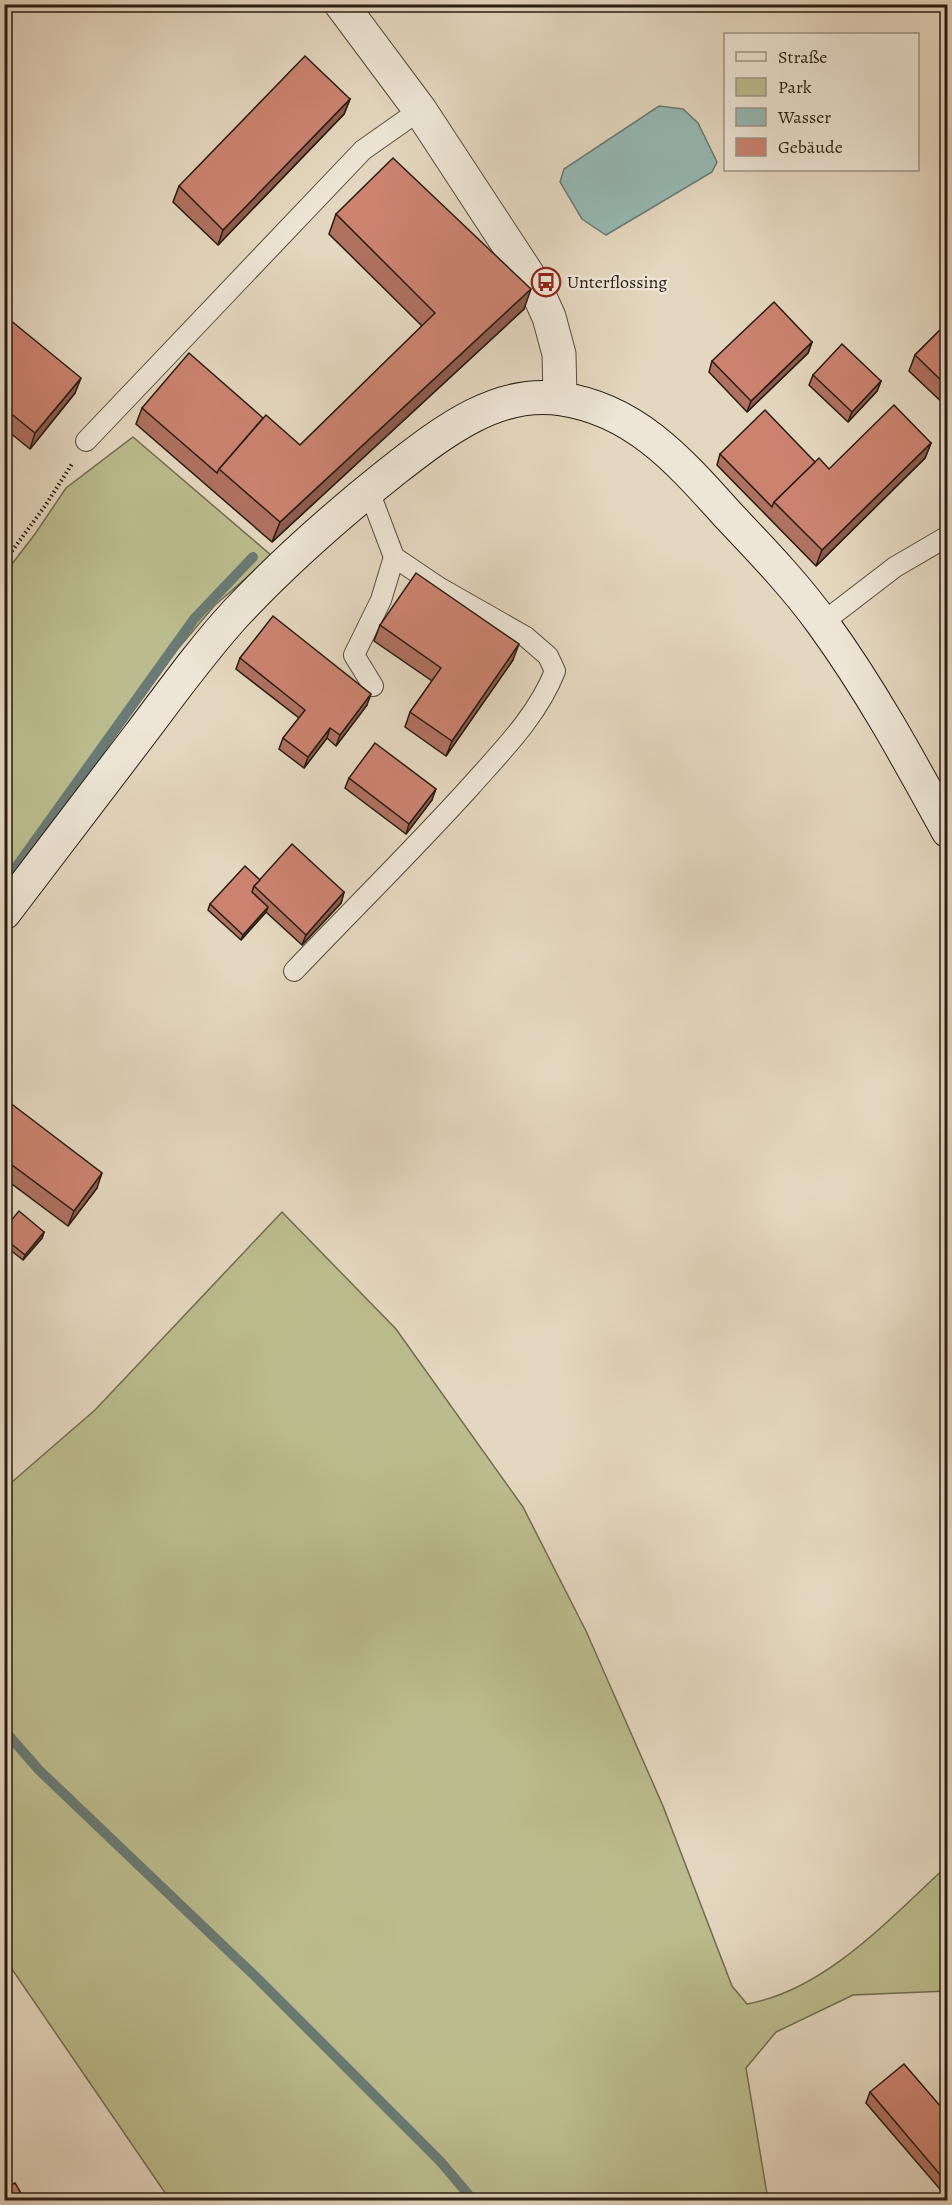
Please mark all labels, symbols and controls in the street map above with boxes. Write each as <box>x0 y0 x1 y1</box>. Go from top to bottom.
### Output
legend <box>724 33 919 171</box>
text: Straße <box>778 45 827 69</box>
text: Park <box>778 75 812 99</box>
text: Wasser <box>777 105 831 129</box>
text: Gebäude <box>778 135 843 159</box>
bus stop icon: Unterflossing <box>530 266 562 298</box>
place label: Unterflossing <box>567 270 667 294</box>

